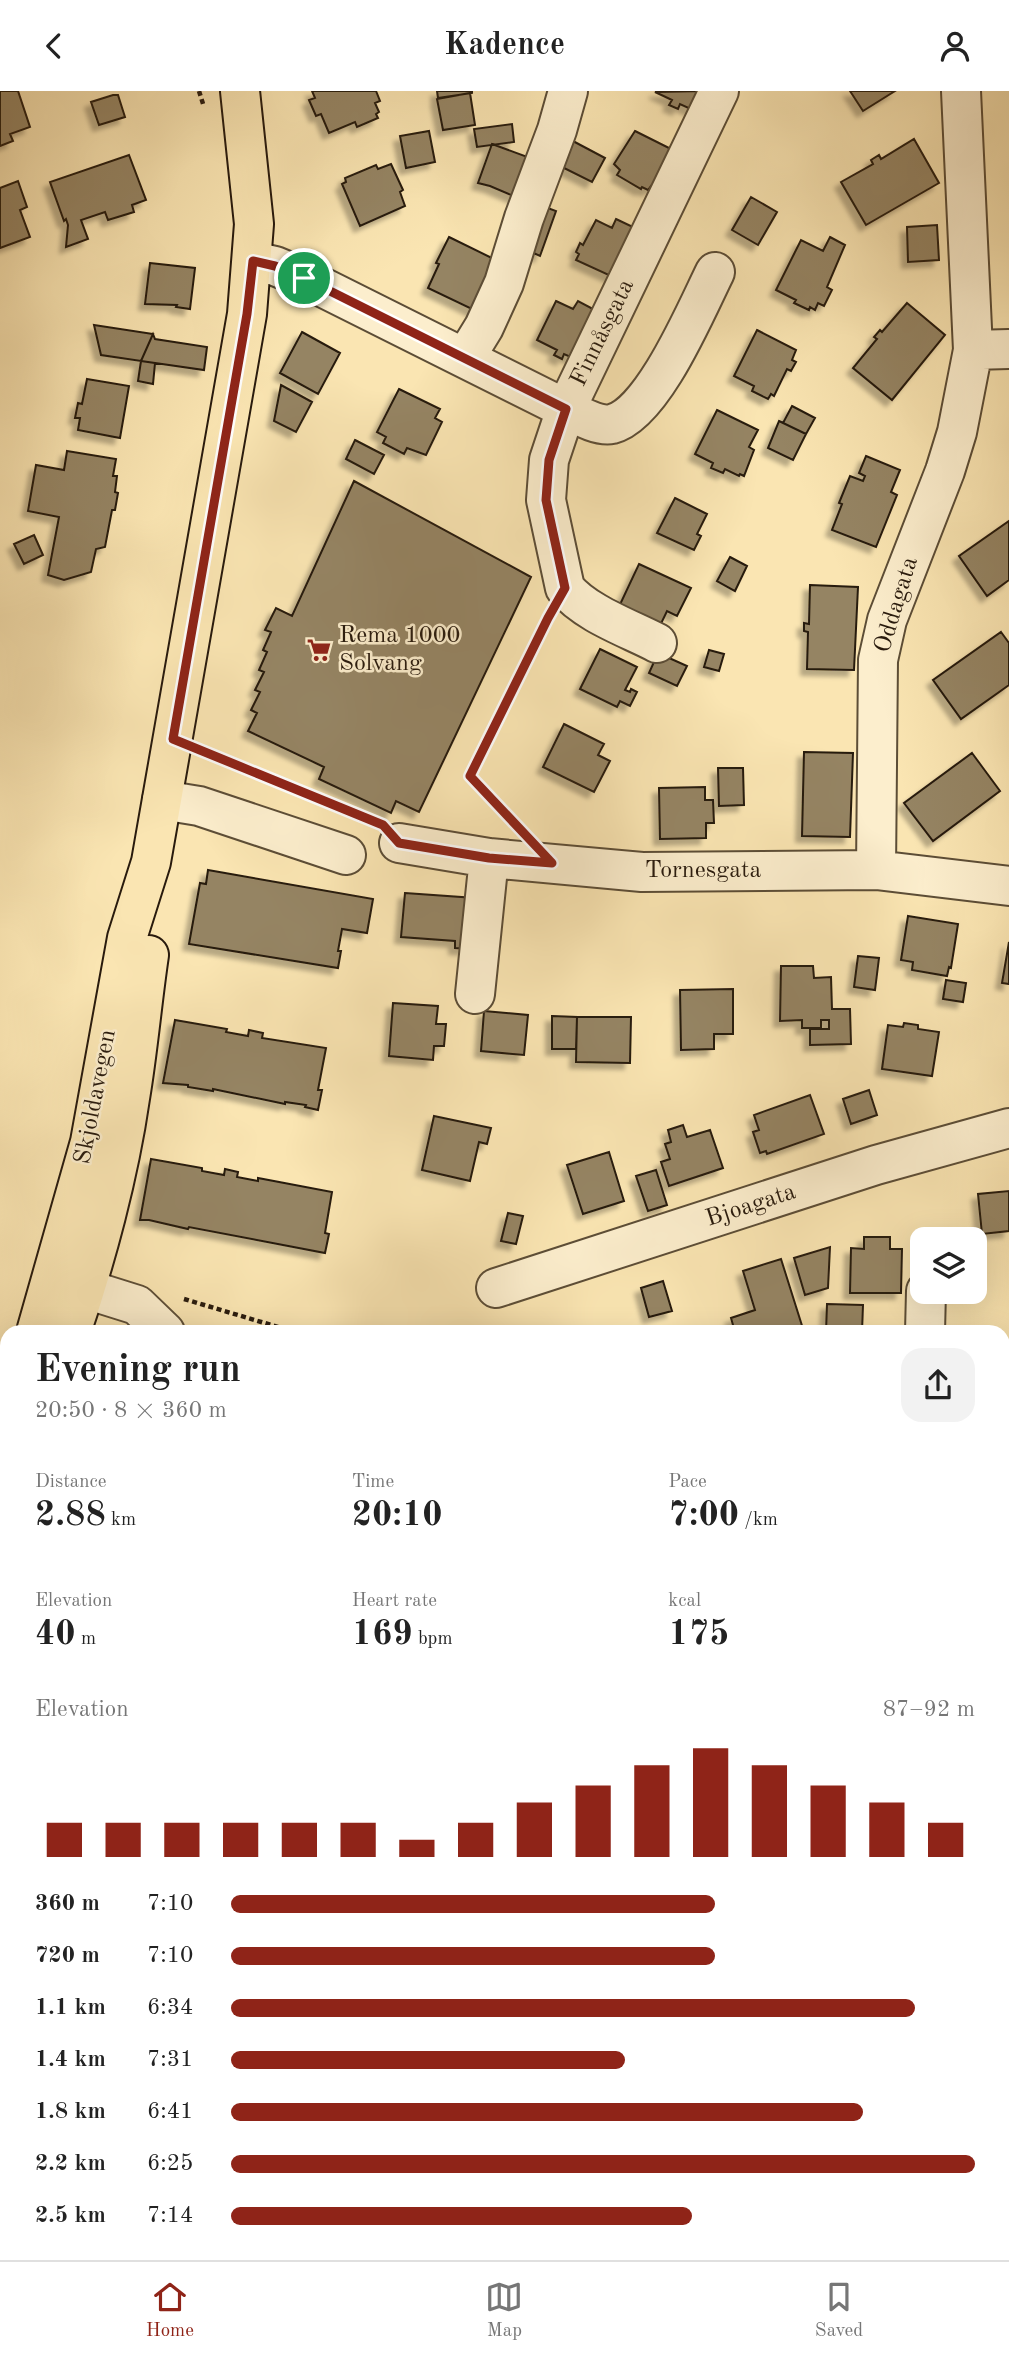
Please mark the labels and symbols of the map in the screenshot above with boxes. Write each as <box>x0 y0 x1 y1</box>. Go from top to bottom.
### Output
pin <box>274 248 334 308</box>
street label: Finnåsgata <box>567 275 639 390</box>
street label: Oddagata <box>871 554 923 656</box>
place label: Rema 1000 Solvang <box>339 624 461 676</box>
supermarket icon: Rema 1000 Solvang <box>305 636 333 664</box>
street label: Tornesgata <box>645 859 762 883</box>
street label: Skjoldavegen <box>71 1028 121 1166</box>
street label: Bjoagata <box>703 1180 799 1232</box>

